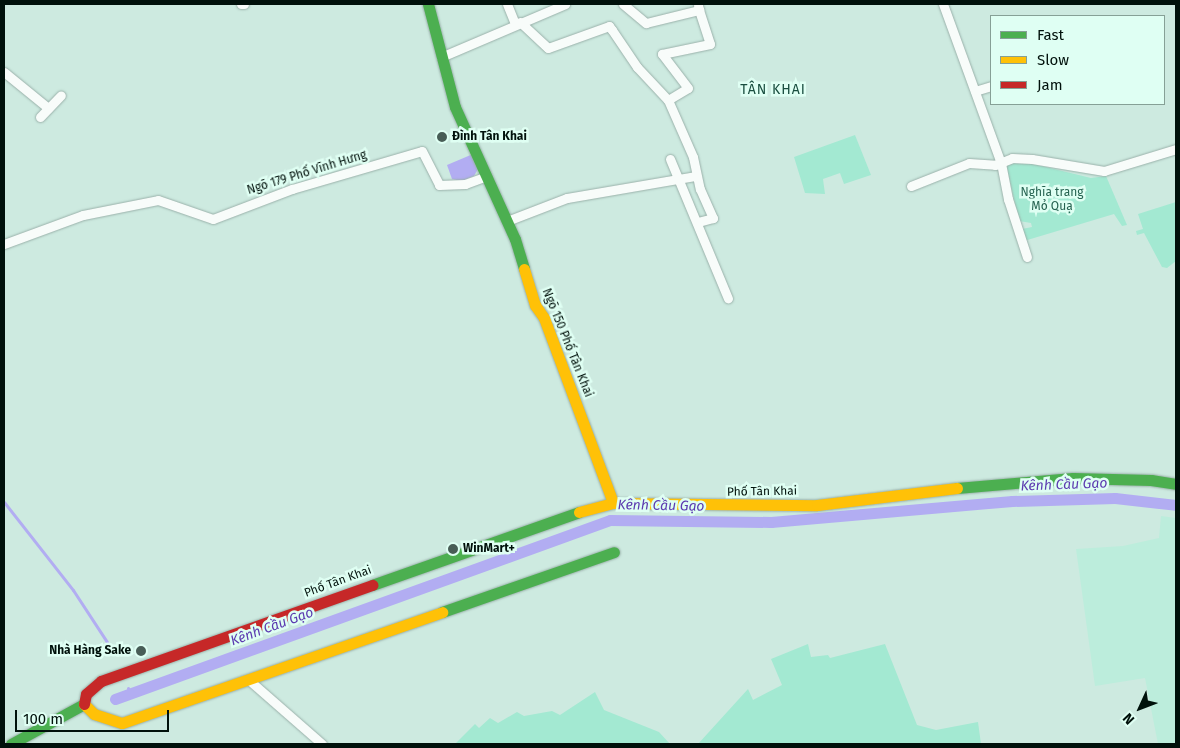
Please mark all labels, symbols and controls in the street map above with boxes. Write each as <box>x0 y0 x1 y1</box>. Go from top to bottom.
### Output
legend <box>990 15 1165 105</box>
text: Fast <box>1037 26 1064 44</box>
text: Slow <box>1037 51 1069 69</box>
text: Jam <box>1037 76 1063 94</box>
district label: TÂN KHAI <box>739 82 807 98</box>
place label: Đình Tân Khai <box>452 130 527 144</box>
marker: Đình Tân Khai <box>436 131 448 143</box>
street label: Ngõ 179 Phố Vĩnh Hưng <box>245 148 369 198</box>
park label: Nghĩa trang Mỏ Quạ <box>1021 186 1083 214</box>
street label: Ngõ 150 Phố Tân Khai <box>539 287 595 399</box>
water label: Kênh Cầu Gạo <box>1020 475 1108 495</box>
street label: Phố Tân Khai <box>727 484 797 500</box>
water label: Kênh Cầu Gạo <box>617 497 705 515</box>
place label: WinMart+ <box>463 542 515 556</box>
marker: WinMart+ <box>447 543 459 555</box>
street label: Phố Tân Khai <box>303 563 373 601</box>
water label: Kênh Cầu Gạo <box>228 604 316 650</box>
place label: Nhà Hàng Sake <box>49 644 131 658</box>
marker: Nhà Hàng Sake <box>135 645 147 657</box>
north arrow <box>1115 683 1165 733</box>
scale bar <box>18 700 171 732</box>
text: N <box>1119 709 1138 728</box>
text: 100 m <box>23 710 63 728</box>

